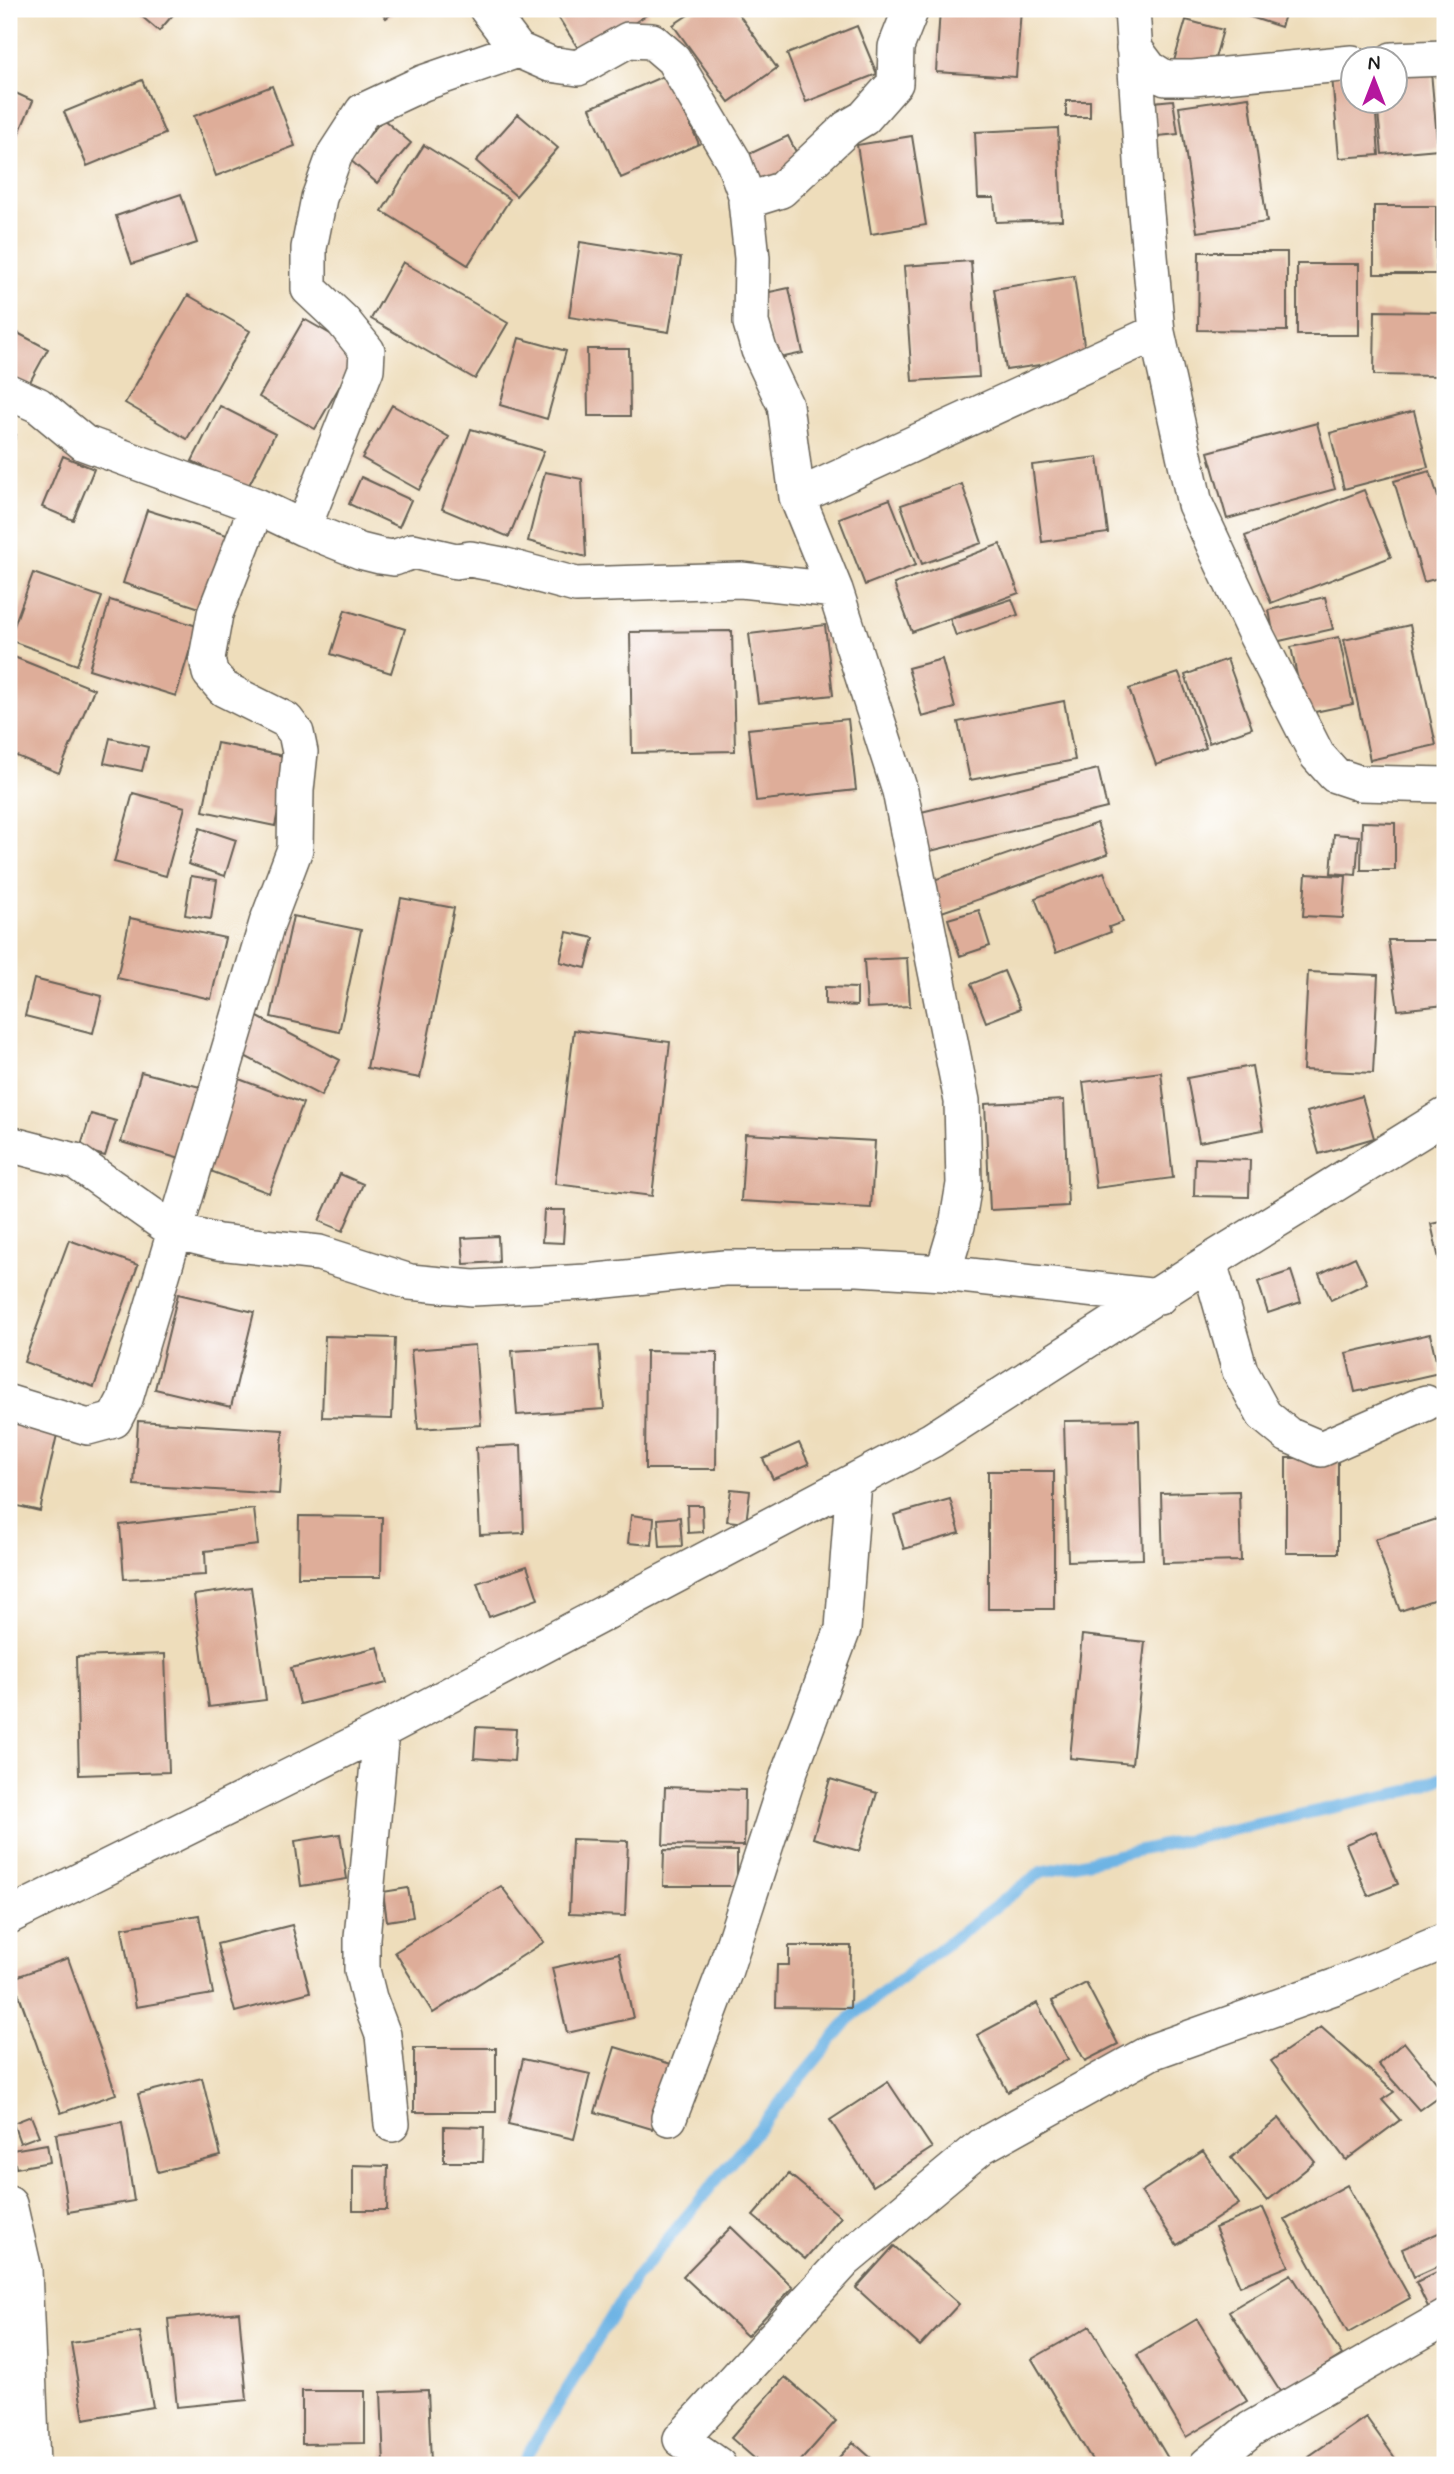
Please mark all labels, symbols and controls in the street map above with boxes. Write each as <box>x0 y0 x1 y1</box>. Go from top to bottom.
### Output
north arrow <box>1338 46 1408 116</box>
text: N <box>1368 52 1380 77</box>

